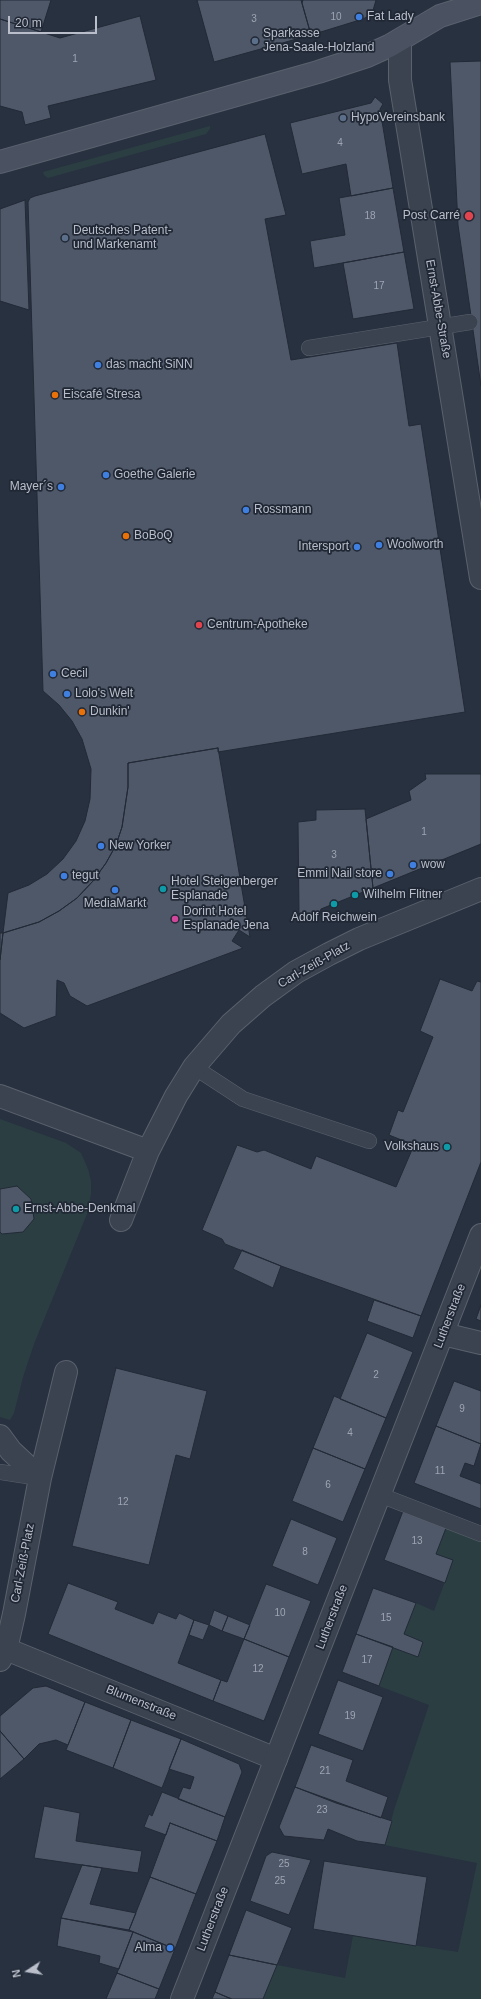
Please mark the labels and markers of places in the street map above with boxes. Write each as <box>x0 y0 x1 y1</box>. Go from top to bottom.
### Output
place label: Fat Lady <box>367 10 414 24</box>
marker: Fat Lady <box>354 12 364 22</box>
place label: Sparkasse Jena-Saale-Holzland <box>263 27 374 55</box>
marker: Sparkasse Jena-Saale-Holzland <box>250 36 260 46</box>
place label: HypoVereinsbank <box>351 111 445 125</box>
marker: HypoVereinsbank <box>338 113 348 123</box>
place label: Post Carré <box>403 209 460 223</box>
marker: Post Carré <box>463 210 475 222</box>
place label: Deutsches Patent- und Markenamt <box>73 224 172 252</box>
marker: Deutsches Patent- und Markenamt <box>60 233 70 243</box>
place label: das macht SiNN <box>106 358 193 372</box>
marker: das macht SiNN <box>93 360 103 370</box>
place label: Eiscafé Stresa <box>63 388 140 402</box>
marker: Eiscafé Stresa <box>50 390 60 400</box>
place label: Goethe Galerie <box>114 468 195 482</box>
marker: Goethe Galerie <box>101 470 111 480</box>
place label: Mayer´s <box>10 480 53 494</box>
marker: Mayer´s <box>56 482 66 492</box>
place label: Rossmann <box>254 503 311 517</box>
marker: Rossmann <box>241 505 251 515</box>
place label: BoBoQ <box>134 529 173 543</box>
marker: BoBoQ <box>121 531 131 541</box>
place label: Woolworth <box>387 538 443 552</box>
place label: Intersport <box>298 540 349 554</box>
marker: Woolworth <box>374 540 384 550</box>
marker: Intersport <box>352 542 362 552</box>
place label: Centrum-Apotheke <box>207 618 308 632</box>
marker: Centrum-Apotheke <box>194 620 204 630</box>
place label: Cecil <box>61 667 88 681</box>
marker: Cecil <box>48 669 58 679</box>
place label: Lolo's Welt <box>75 687 133 701</box>
marker: Lolo's Welt <box>62 689 72 699</box>
place label: Dunkin' <box>90 705 130 719</box>
marker: Dunkin' <box>77 707 87 717</box>
place label: New Yorker <box>109 839 171 853</box>
marker: New Yorker <box>96 841 106 851</box>
place label: wow <box>421 858 445 872</box>
marker: wow <box>408 860 418 870</box>
place label: Emmi Nail store <box>297 867 382 881</box>
place label: tegut <box>72 869 99 883</box>
marker: Emmi Nail store <box>385 869 395 879</box>
marker: tegut <box>59 871 69 881</box>
place label: Hotel Steigenberger Esplanade <box>171 875 278 903</box>
marker: Hotel Steigenberger Esplanade <box>158 884 168 894</box>
marker: MediaMarkt <box>110 885 120 895</box>
place label: Wilhelm Flitner <box>363 888 442 902</box>
marker: Wilhelm Flitner <box>350 890 360 900</box>
place label: MediaMarkt <box>84 897 146 911</box>
marker: Adolf Reichwein <box>329 899 339 909</box>
place label: Dorint Hotel Esplanade Jena <box>183 905 269 933</box>
place label: Adolf Reichwein <box>291 911 377 925</box>
marker: Dorint Hotel Esplanade Jena <box>170 914 180 924</box>
place label: Volkshaus <box>384 1140 439 1154</box>
marker: Volkshaus <box>442 1142 452 1152</box>
place label: Ernst-Abbe-Denkmal <box>24 1202 135 1216</box>
marker: Ernst-Abbe-Denkmal <box>11 1204 21 1214</box>
place label: Alma <box>135 1941 162 1955</box>
marker: Alma <box>165 1943 175 1953</box>

